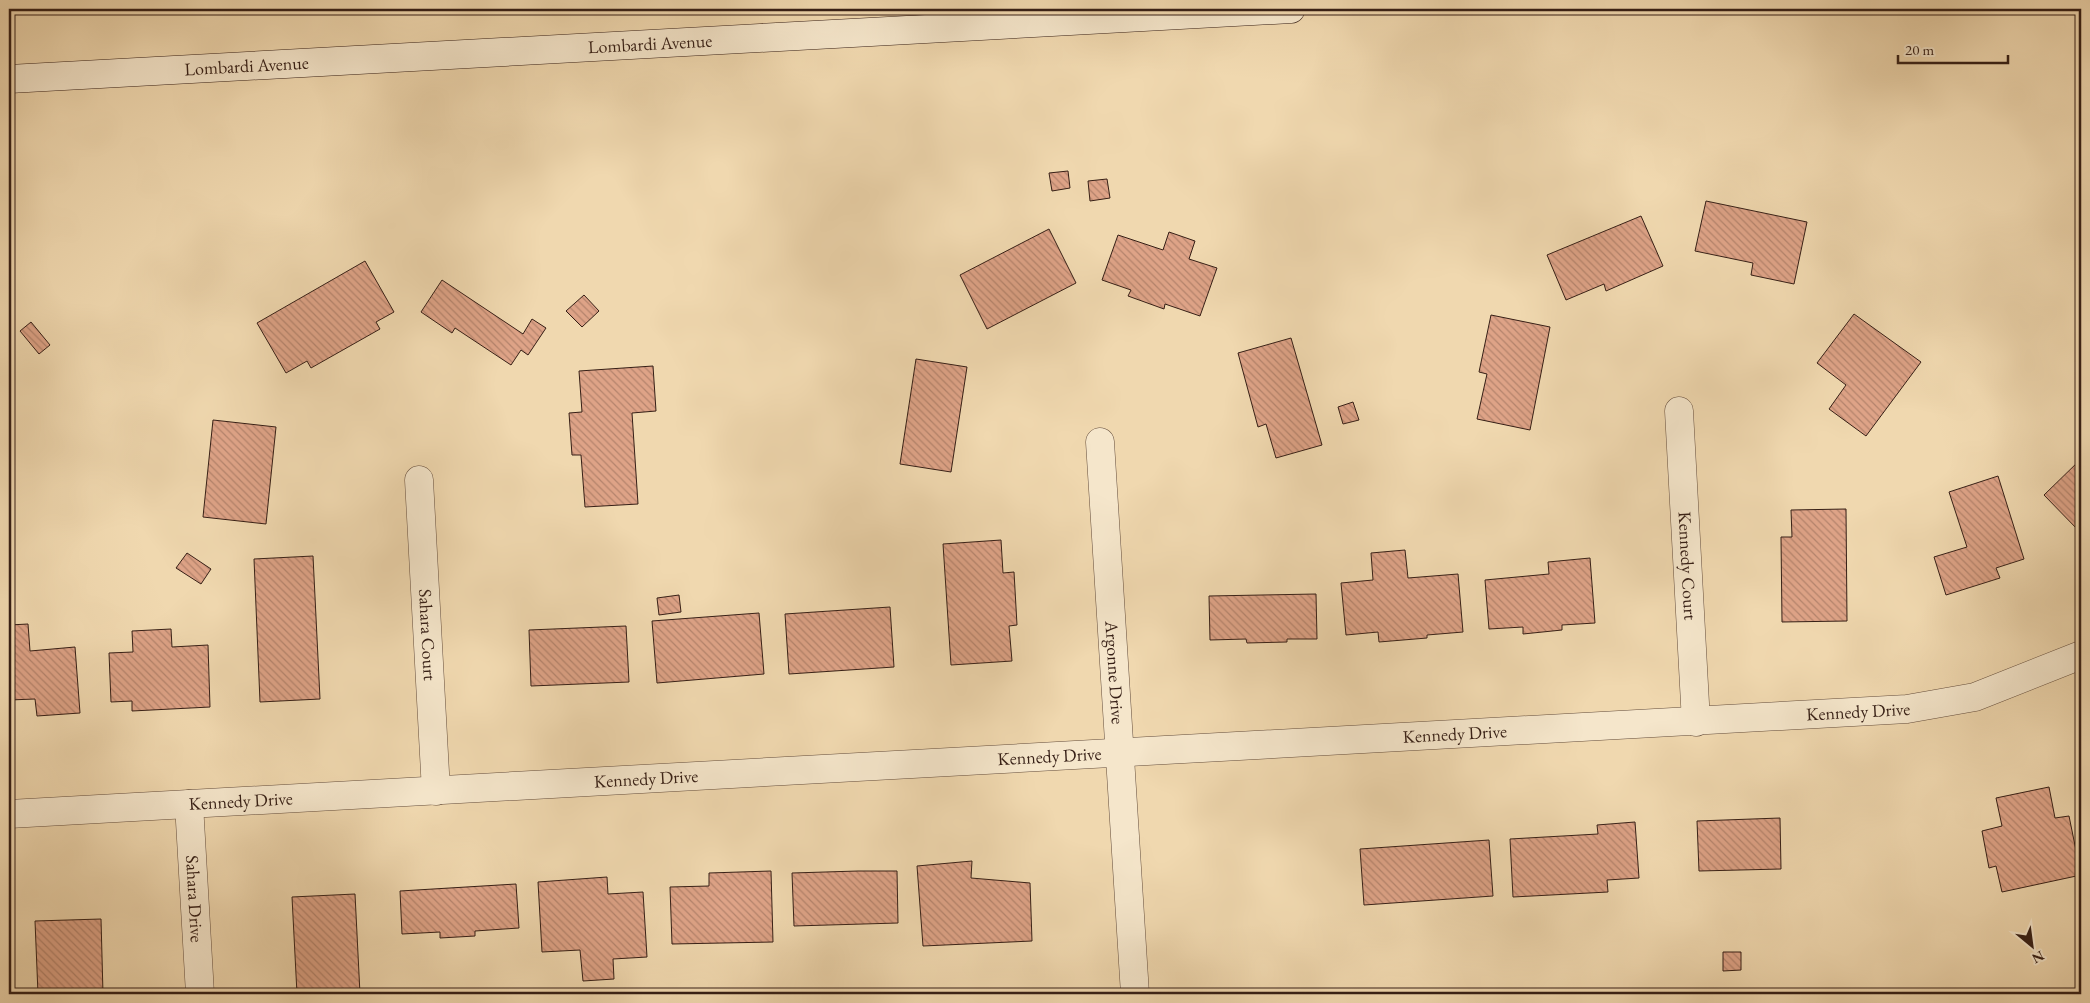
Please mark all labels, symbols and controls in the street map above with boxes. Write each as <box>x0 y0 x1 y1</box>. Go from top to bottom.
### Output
street label: Lombardi Avenue <box>587 29 713 58</box>
scale bar <box>1898 32 2008 64</box>
text: 20 m <box>1905 40 1934 59</box>
street label: Lombardi Avenue <box>184 51 309 80</box>
street label: Kennedy Court <box>1674 511 1702 621</box>
street label: Sahara Court <box>414 588 442 682</box>
street label: Argonne Drive <box>1100 619 1130 725</box>
street label: Kennedy Drive <box>1805 697 1911 726</box>
street label: Kennedy Drive <box>1402 719 1507 748</box>
street label: Kennedy Drive <box>997 742 1102 770</box>
street label: Kennedy Drive <box>593 764 699 793</box>
street label: Kennedy Drive <box>188 786 293 815</box>
street label: Sahara Drive <box>181 855 209 943</box>
north arrow <box>2008 920 2058 970</box>
text: N <box>2028 947 2048 968</box>

